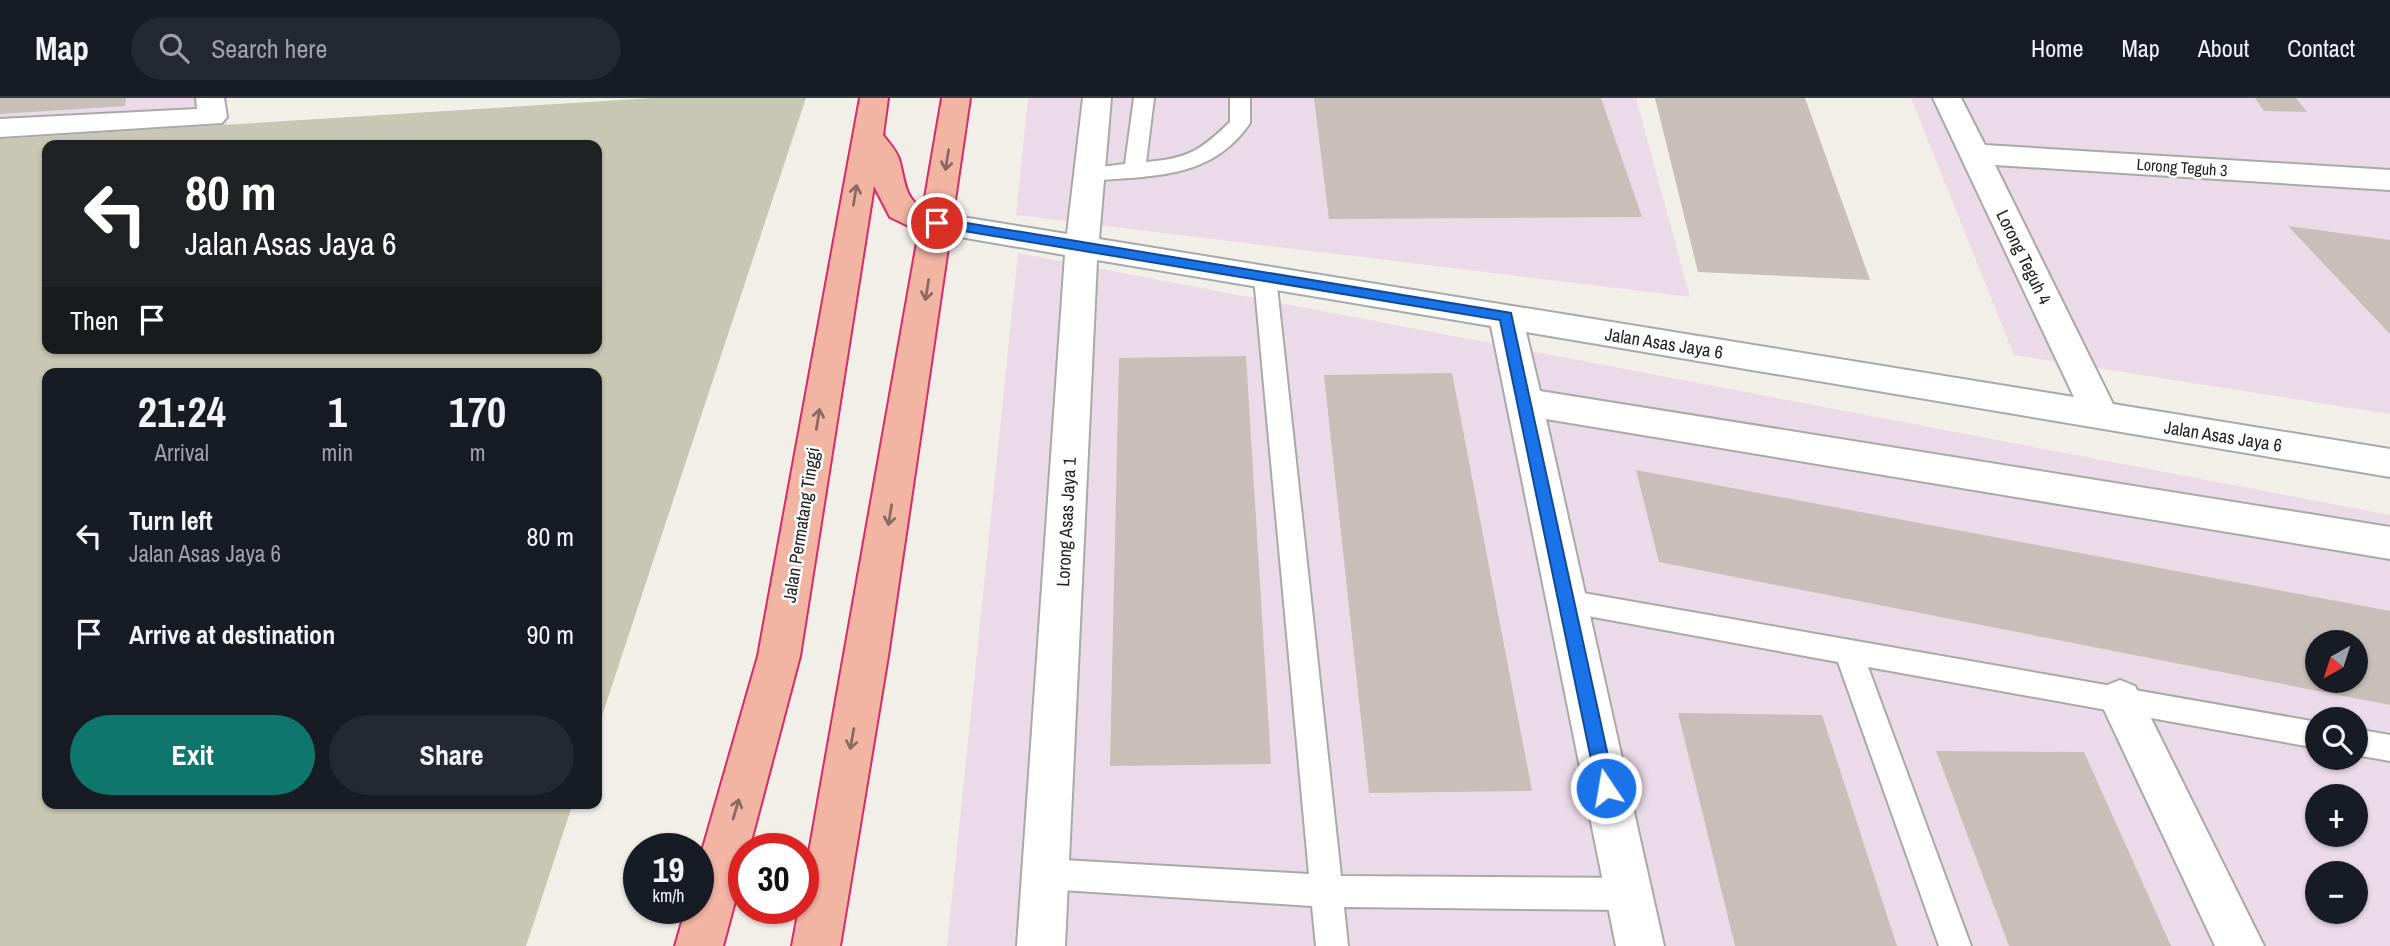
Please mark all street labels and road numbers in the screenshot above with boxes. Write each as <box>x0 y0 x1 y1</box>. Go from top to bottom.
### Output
street label: Lorong Teguh 3 <box>2136 153 2228 181</box>
street label: Lorong Teguh 4 <box>1990 206 2058 308</box>
street label: Jalan Asas Jaya 6 <box>1603 321 1725 365</box>
street label: Jalan Asas Jaya 6 <box>2162 414 2284 458</box>
street label: Jalan Permatang Tinggi <box>776 446 826 604</box>
street label: Lorong Asas Jaya 1 <box>1050 456 1082 587</box>

